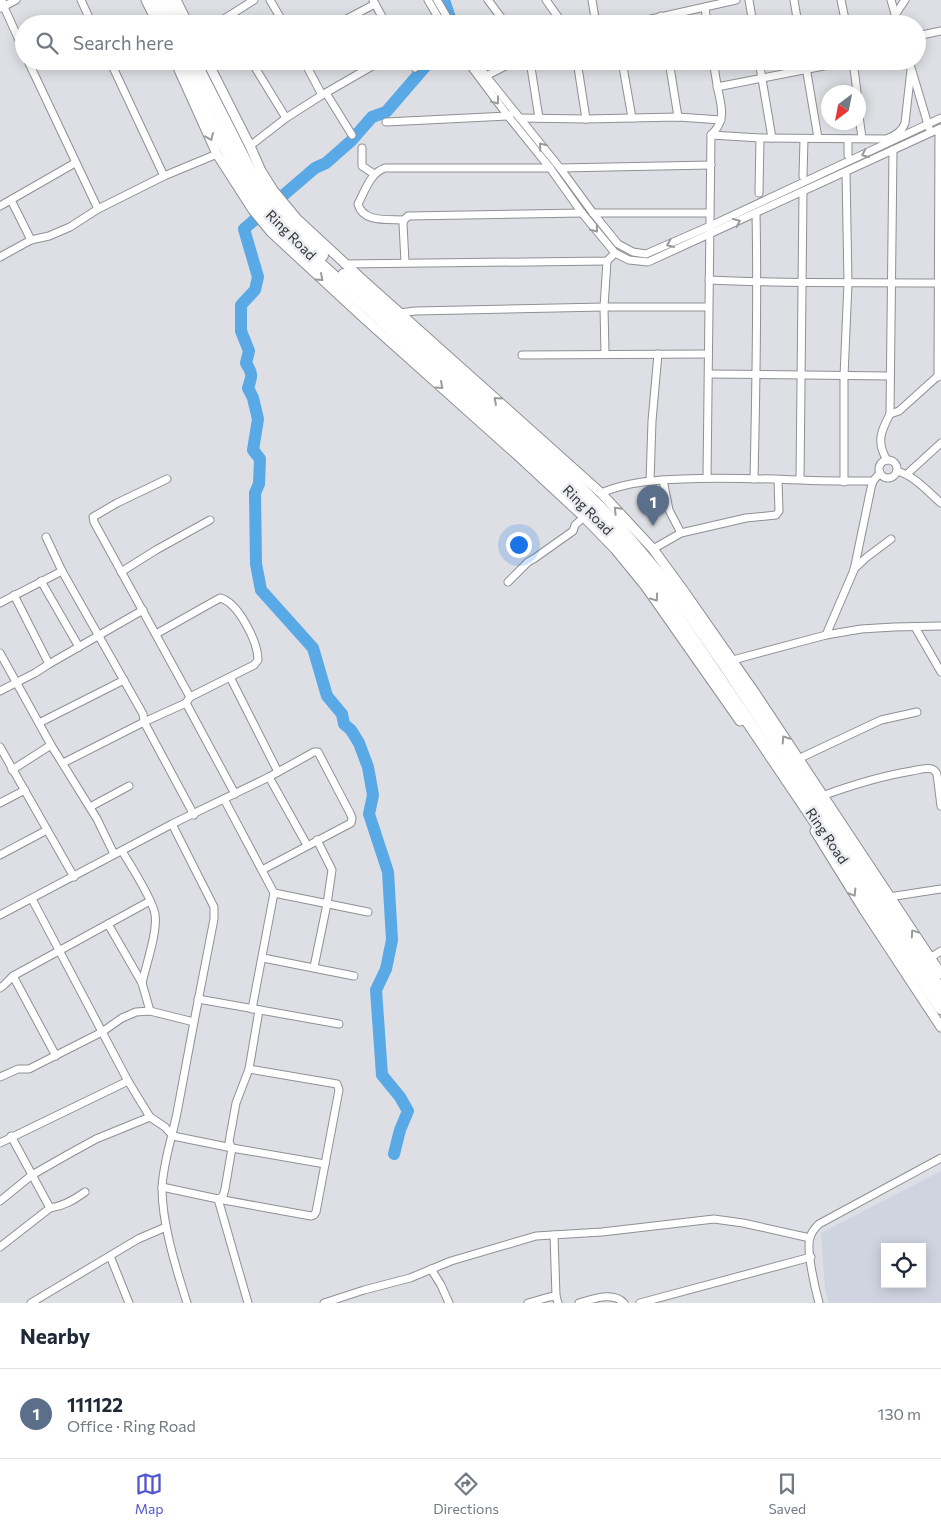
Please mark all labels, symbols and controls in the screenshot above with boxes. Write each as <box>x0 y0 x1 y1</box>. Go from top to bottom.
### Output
search box <box>15 15 926 70</box>
icon: search <box>33 29 61 57</box>
text: Search here <box>73 31 173 54</box>
north arrow <box>821 85 866 130</box>
one-way arrow <box>490 95 499 105</box>
one-way arrow <box>204 132 215 141</box>
one-way arrow <box>540 143 548 152</box>
one-way arrow <box>861 148 870 158</box>
street label: Ring Road <box>263 206 320 263</box>
one-way arrow <box>731 219 740 229</box>
one-way arrow <box>590 223 598 232</box>
one-way arrow <box>666 237 675 248</box>
one-way arrow <box>314 272 323 281</box>
one-way arrow <box>435 380 444 389</box>
one-way arrow <box>494 397 503 406</box>
street label: Ring Road <box>560 481 617 538</box>
pin: 1 <box>637 485 669 526</box>
one-way arrow <box>614 507 623 516</box>
your location <box>506 532 532 558</box>
one-way arrow <box>649 593 658 602</box>
one-way arrow <box>782 736 792 745</box>
street label: Ring Road <box>802 804 852 867</box>
one-way arrow <box>847 887 857 896</box>
one-way arrow <box>911 929 920 939</box>
map controls <box>881 1243 926 1288</box>
button: locate <box>881 1243 926 1288</box>
text: Nearby <box>20 1323 90 1348</box>
text: 111122 <box>67 1393 123 1416</box>
text: 1 <box>32 1404 40 1423</box>
text: 130 m <box>878 1404 921 1423</box>
text: Office · Ring Road <box>67 1416 196 1435</box>
tab: Map <box>135 1470 164 1517</box>
tab: Directions <box>433 1470 499 1517</box>
tab: Saved <box>768 1470 806 1517</box>

